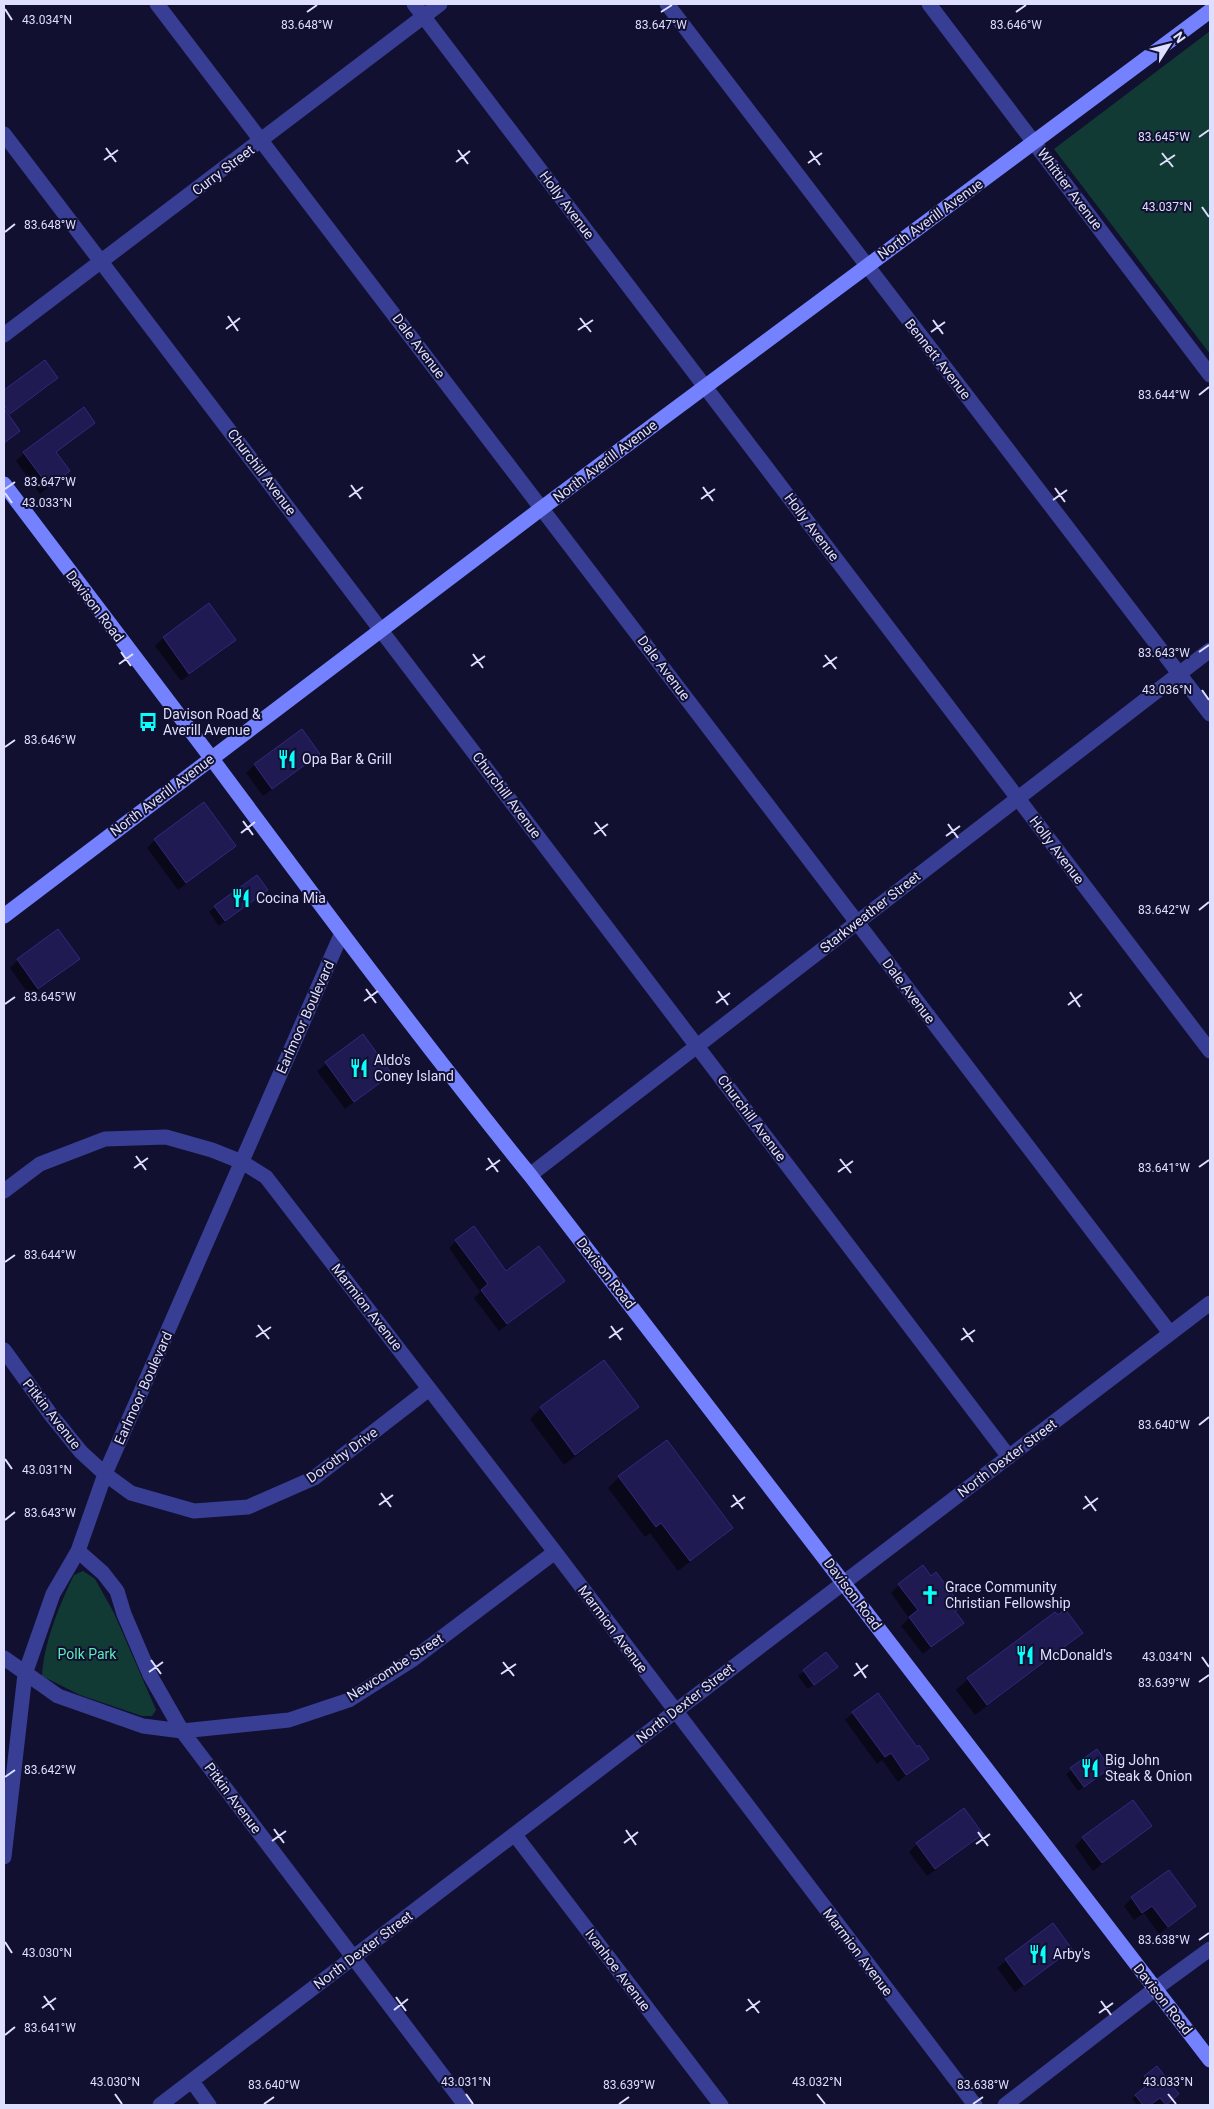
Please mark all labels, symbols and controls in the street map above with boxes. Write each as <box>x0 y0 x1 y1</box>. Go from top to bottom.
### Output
text: 43.034°N <box>22 13 72 27</box>
text: 83.648°W <box>281 18 333 32</box>
text: 83.647°W <box>635 18 687 32</box>
text: 83.646°W <box>990 18 1042 32</box>
north arrow <box>1144 20 1194 70</box>
text: N <box>1170 29 1189 46</box>
text: 83.645°W <box>1138 130 1190 144</box>
street label: Curry Street <box>189 141 257 199</box>
street label: Whittier Avenue <box>1034 145 1106 233</box>
street label: Holly Avenue <box>536 168 598 242</box>
street label: North Averill Avenue <box>874 176 986 262</box>
text: 43.037°N <box>1142 200 1192 214</box>
text: 83.648°W <box>24 218 76 232</box>
street label: Dale Avenue <box>389 310 449 382</box>
street label: Bennett Avenue <box>902 316 974 402</box>
text: 83.644°W <box>1138 388 1190 402</box>
street label: North Averill Avenue <box>550 417 660 505</box>
street label: Churchill Avenue <box>224 426 300 518</box>
text: 83.647°W <box>24 475 76 489</box>
street label: Holly Avenue <box>781 490 843 564</box>
text: 43.033°N <box>22 496 72 510</box>
street label: Davison Road <box>63 567 127 645</box>
street label: Dale Avenue <box>634 632 694 704</box>
text: 83.643°W <box>1138 646 1190 660</box>
text: 43.036°N <box>1142 683 1192 697</box>
place label: Davison Road & Averill Avenue <box>163 706 261 738</box>
bus stop icon: Davison Road & Averill Avenue <box>137 711 159 733</box>
text: 83.646°W <box>24 733 76 747</box>
restaurant icon: Opa Bar & Grill <box>276 748 298 770</box>
street label: Churchill Avenue <box>469 749 545 841</box>
street label: North Averill Avenue <box>107 751 217 839</box>
place label: Opa Bar & Grill <box>302 751 392 767</box>
street label: Holly Avenue <box>1026 813 1088 887</box>
street label: Starkweather Street <box>817 868 924 956</box>
restaurant icon: Cocina Mia <box>230 887 252 909</box>
place label: Cocina Mia <box>256 890 326 906</box>
text: 83.642°W <box>1138 903 1190 917</box>
street label: Dale Avenue <box>879 955 939 1027</box>
street label: Earlmoor Boulevard <box>273 958 337 1076</box>
text: 83.645°W <box>24 990 76 1004</box>
place label: Aldo's Coney Island <box>374 1052 454 1084</box>
restaurant icon: Aldo's Coney Island <box>348 1057 370 1079</box>
street label: Churchill Avenue <box>714 1072 790 1164</box>
text: 83.641°W <box>1138 1161 1190 1175</box>
street label: Davison Road <box>573 1234 639 1312</box>
text: 83.644°W <box>24 1248 76 1262</box>
street label: Marmion Avenue <box>328 1261 406 1353</box>
street label: Earlmoor Boulevard <box>111 1329 175 1447</box>
street label: Pitkin Avenue <box>20 1376 84 1452</box>
street label: North Dexter Street <box>954 1415 1060 1500</box>
text: 83.640°W <box>1138 1418 1190 1432</box>
street label: Dorothy Drive <box>303 1424 381 1486</box>
text: 43.031°N <box>22 1463 72 1477</box>
text: 83.643°W <box>24 1506 76 1520</box>
street label: Davison Road <box>821 1555 885 1633</box>
place label: Grace Community Christian Fellowship <box>945 1579 1071 1611</box>
street label: Marmion Avenue <box>575 1582 651 1676</box>
church icon: Grace Community Christian Fellowship <box>919 1584 941 1606</box>
street label: Newcombe Street <box>344 1630 446 1704</box>
restaurant icon: McDonald's <box>1014 1644 1036 1666</box>
park label: Polk Park <box>58 1646 117 1662</box>
place label: McDonald's <box>1040 1647 1113 1663</box>
text: 43.034°N <box>1142 1650 1192 1664</box>
street label: North Dexter Street <box>633 1660 737 1746</box>
text: 83.639°W <box>1138 1676 1190 1690</box>
place label: Big John Steak & Onion <box>1105 1752 1192 1784</box>
restaurant icon: Big John Steak & Onion <box>1079 1757 1101 1779</box>
street label: Pitkin Avenue <box>201 1760 265 1836</box>
text: 83.642°W <box>24 1763 76 1777</box>
street label: Marmion Avenue <box>820 1905 896 1999</box>
street label: North Dexter Street <box>310 1907 416 1992</box>
street label: Ivanhoe Avenue <box>582 1926 654 2014</box>
text: 83.638°W <box>1138 1933 1190 1947</box>
restaurant icon: Arby's <box>1027 1943 1049 1965</box>
text: 43.030°N <box>22 1946 72 1960</box>
place label: Arby's <box>1053 1946 1091 1962</box>
street label: Davison Road <box>1130 1960 1196 2038</box>
text: 83.641°W <box>24 2021 76 2035</box>
text: 43.030°N <box>90 2075 140 2089</box>
text: 43.031°N <box>441 2075 491 2089</box>
text: 43.032°N <box>792 2075 842 2089</box>
text: 43.033°N <box>1143 2075 1193 2089</box>
text: 83.640°W <box>248 2078 300 2092</box>
text: 83.639°W <box>603 2078 655 2092</box>
text: 83.638°W <box>957 2078 1009 2092</box>

